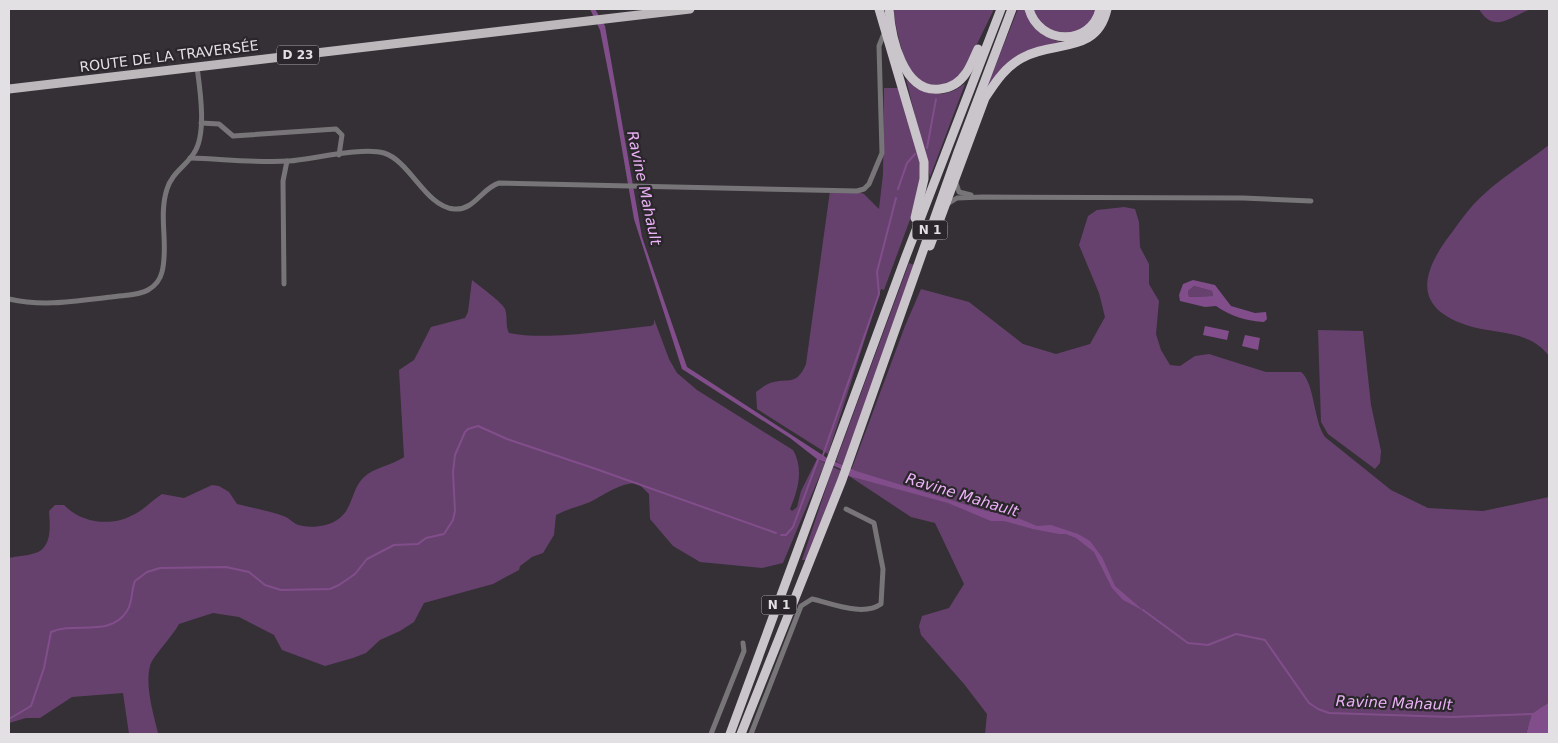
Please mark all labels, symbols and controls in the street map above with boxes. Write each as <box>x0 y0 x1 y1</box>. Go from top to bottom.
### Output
street label: ROUTE DE LA TRAVERSÉE <box>79 37 259 75</box>
road number: D 23 <box>277 46 319 64</box>
water label: Ravine Mahault <box>623 129 665 248</box>
road number: N 1 <box>912 220 948 240</box>
water label: Ravine Mahault <box>904 469 1021 521</box>
road number: N 1 <box>762 596 796 614</box>
water label: Ravine Mahault <box>1335 692 1454 714</box>

